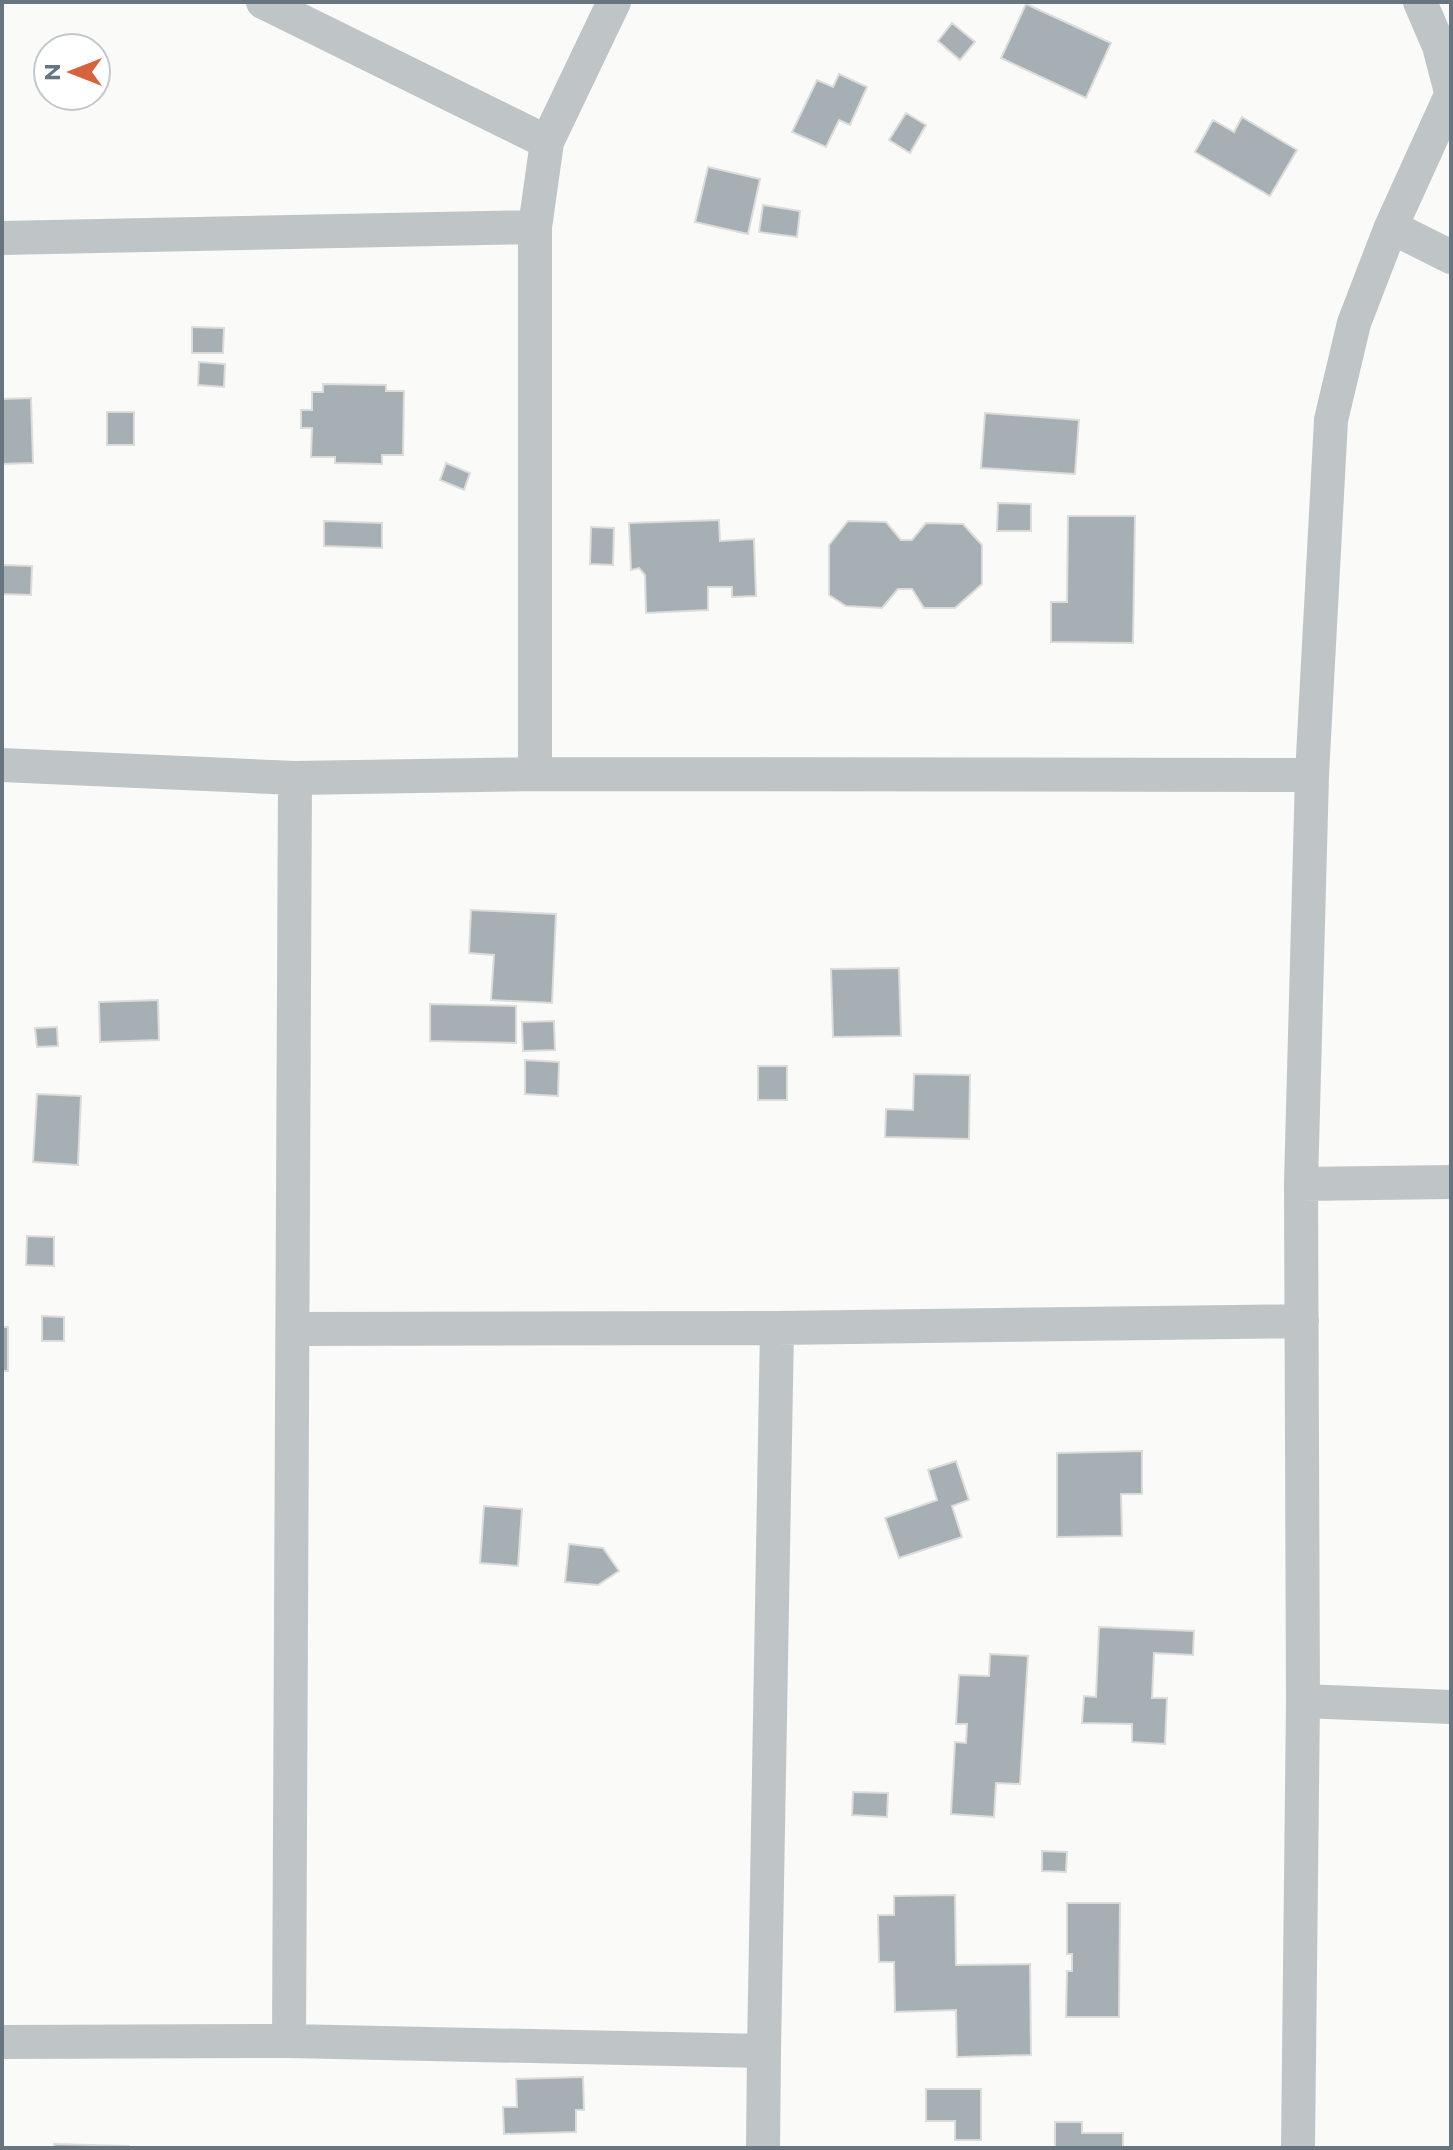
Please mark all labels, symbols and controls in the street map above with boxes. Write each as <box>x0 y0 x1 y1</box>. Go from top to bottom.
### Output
north arrow <box>32 32 112 112</box>
text: N <box>39 63 66 81</box>

